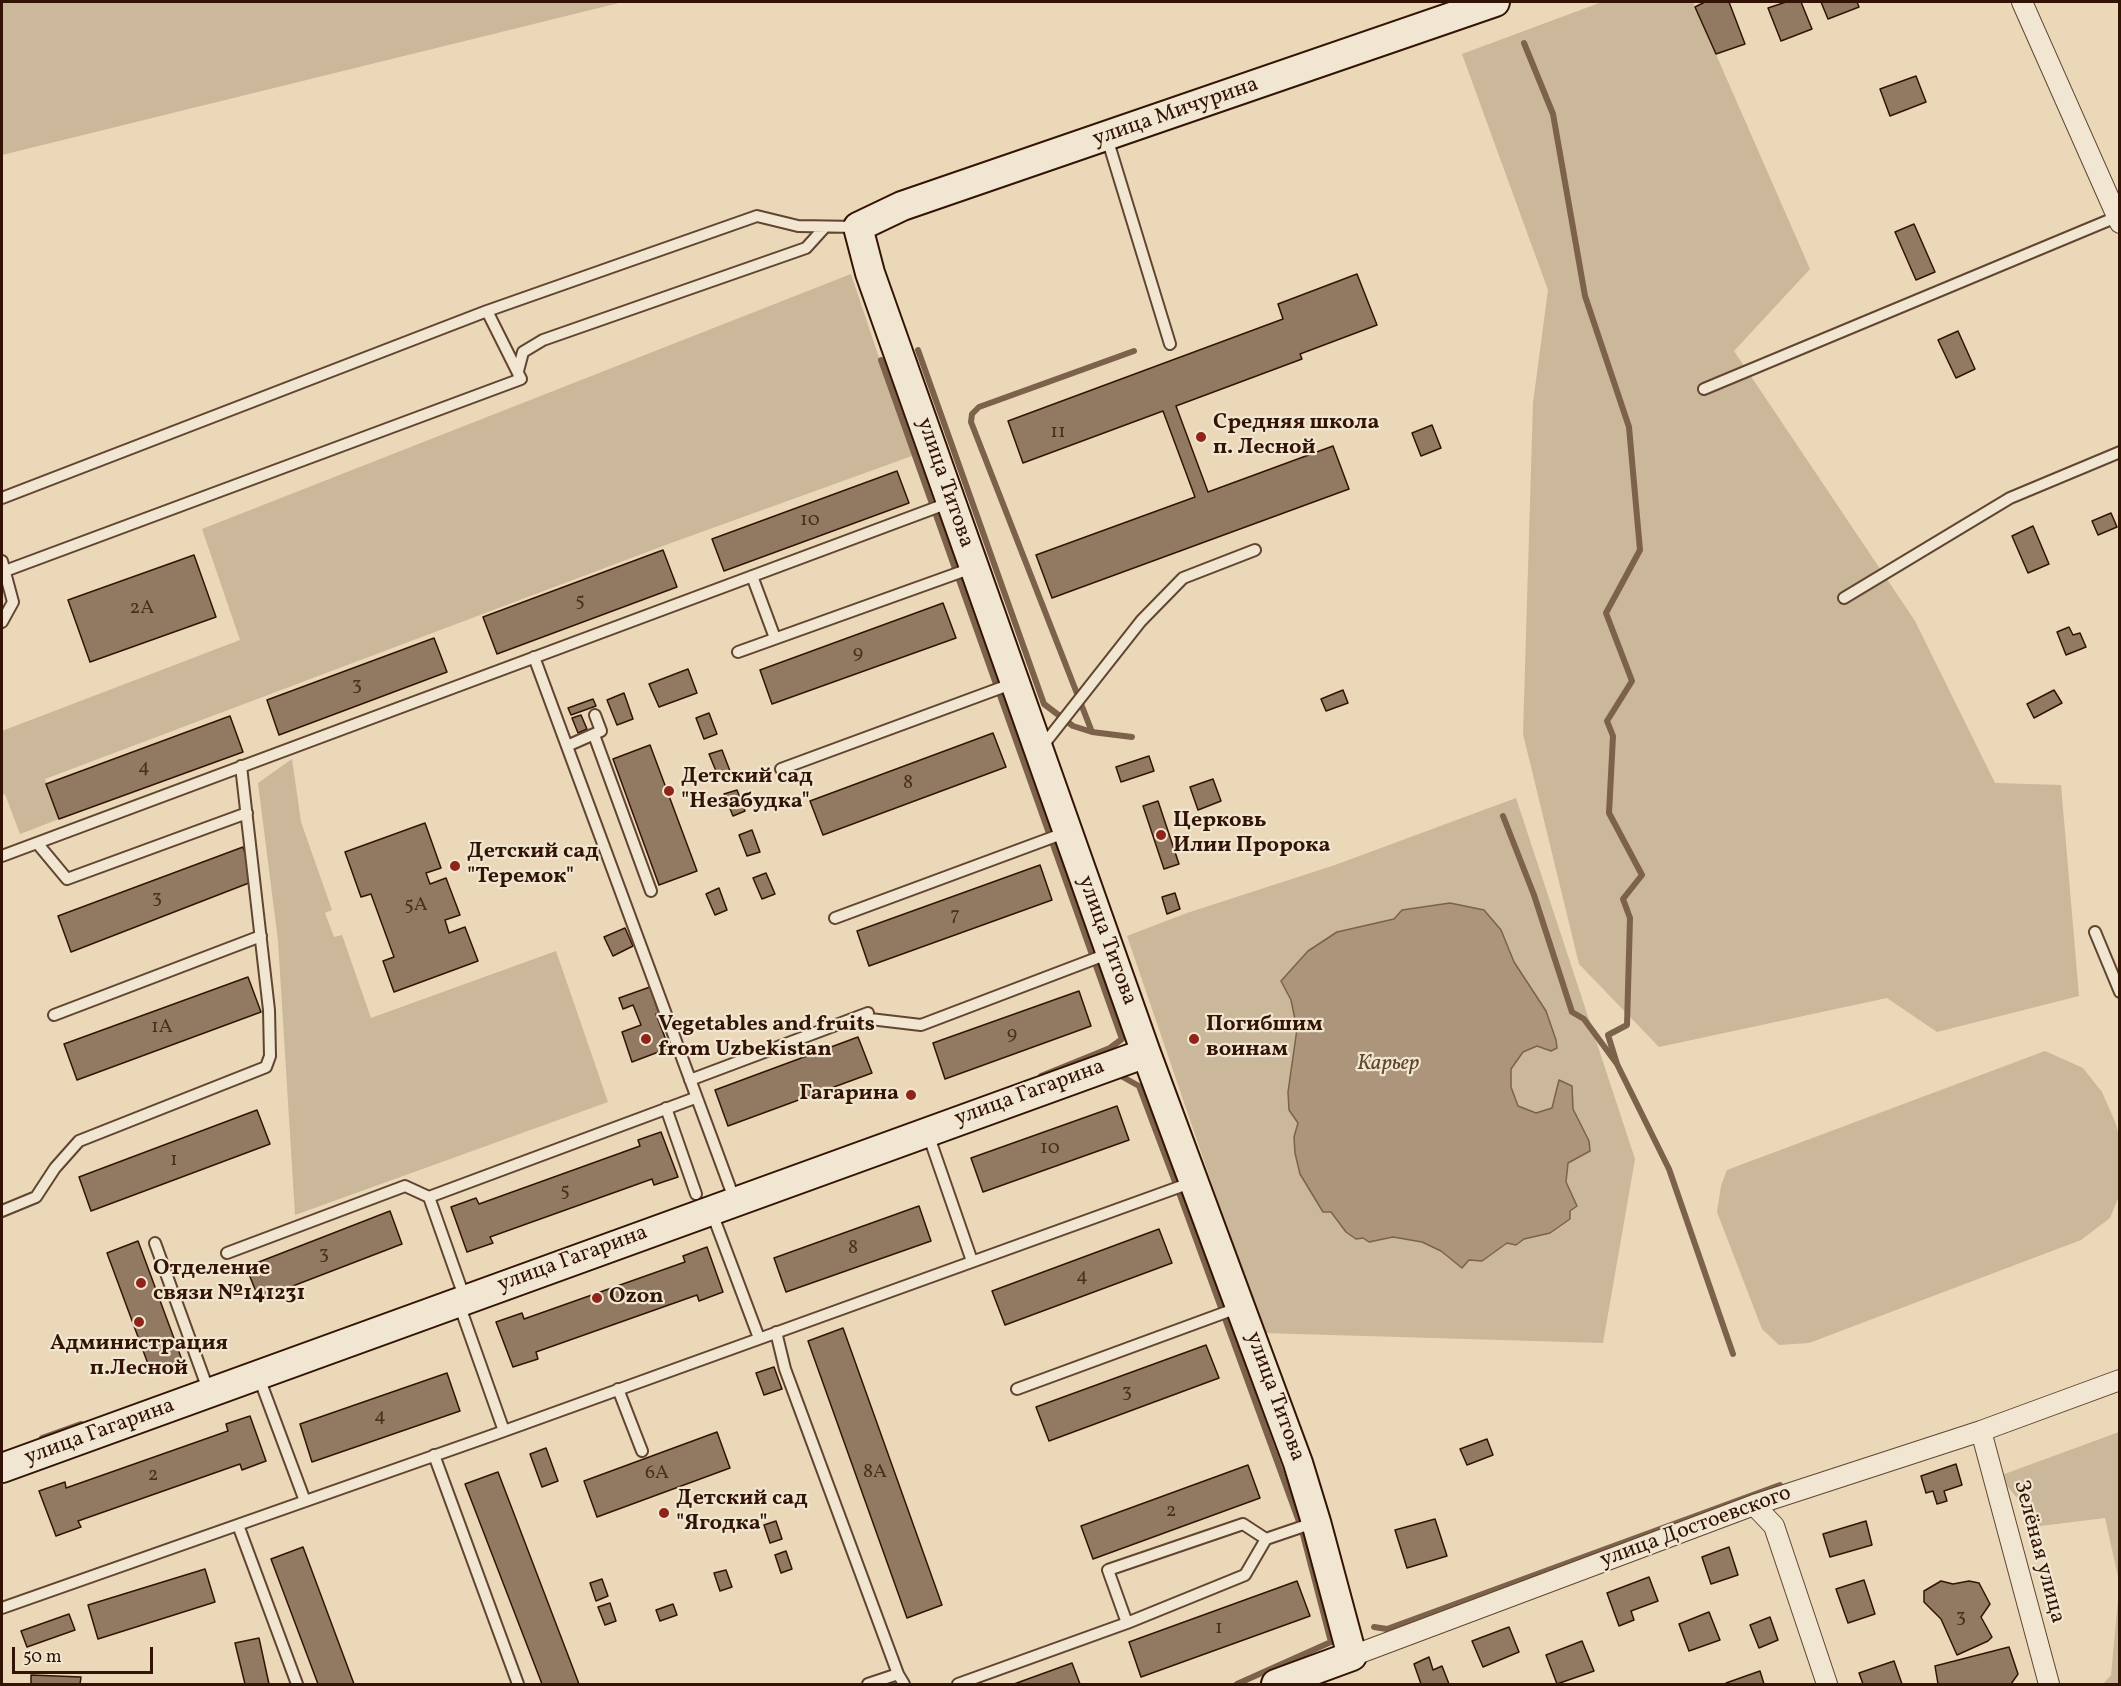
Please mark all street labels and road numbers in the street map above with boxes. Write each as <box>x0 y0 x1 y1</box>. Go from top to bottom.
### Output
street label: улица Мичурина <box>1090 72 1262 154</box>
street label: улица Титова <box>909 415 979 551</box>
street label: улица Титова <box>1070 873 1142 1009</box>
street label: улица Гагарина <box>951 1055 1109 1133</box>
street label: улица Гагарина <box>494 1221 652 1299</box>
street label: улица Титова <box>1238 1329 1310 1465</box>
street label: улица Гагарина <box>21 1394 179 1472</box>
street label: Зелёная улица <box>2006 1478 2070 1626</box>
street label: улица Достоевского <box>1597 1481 1795 1575</box>

